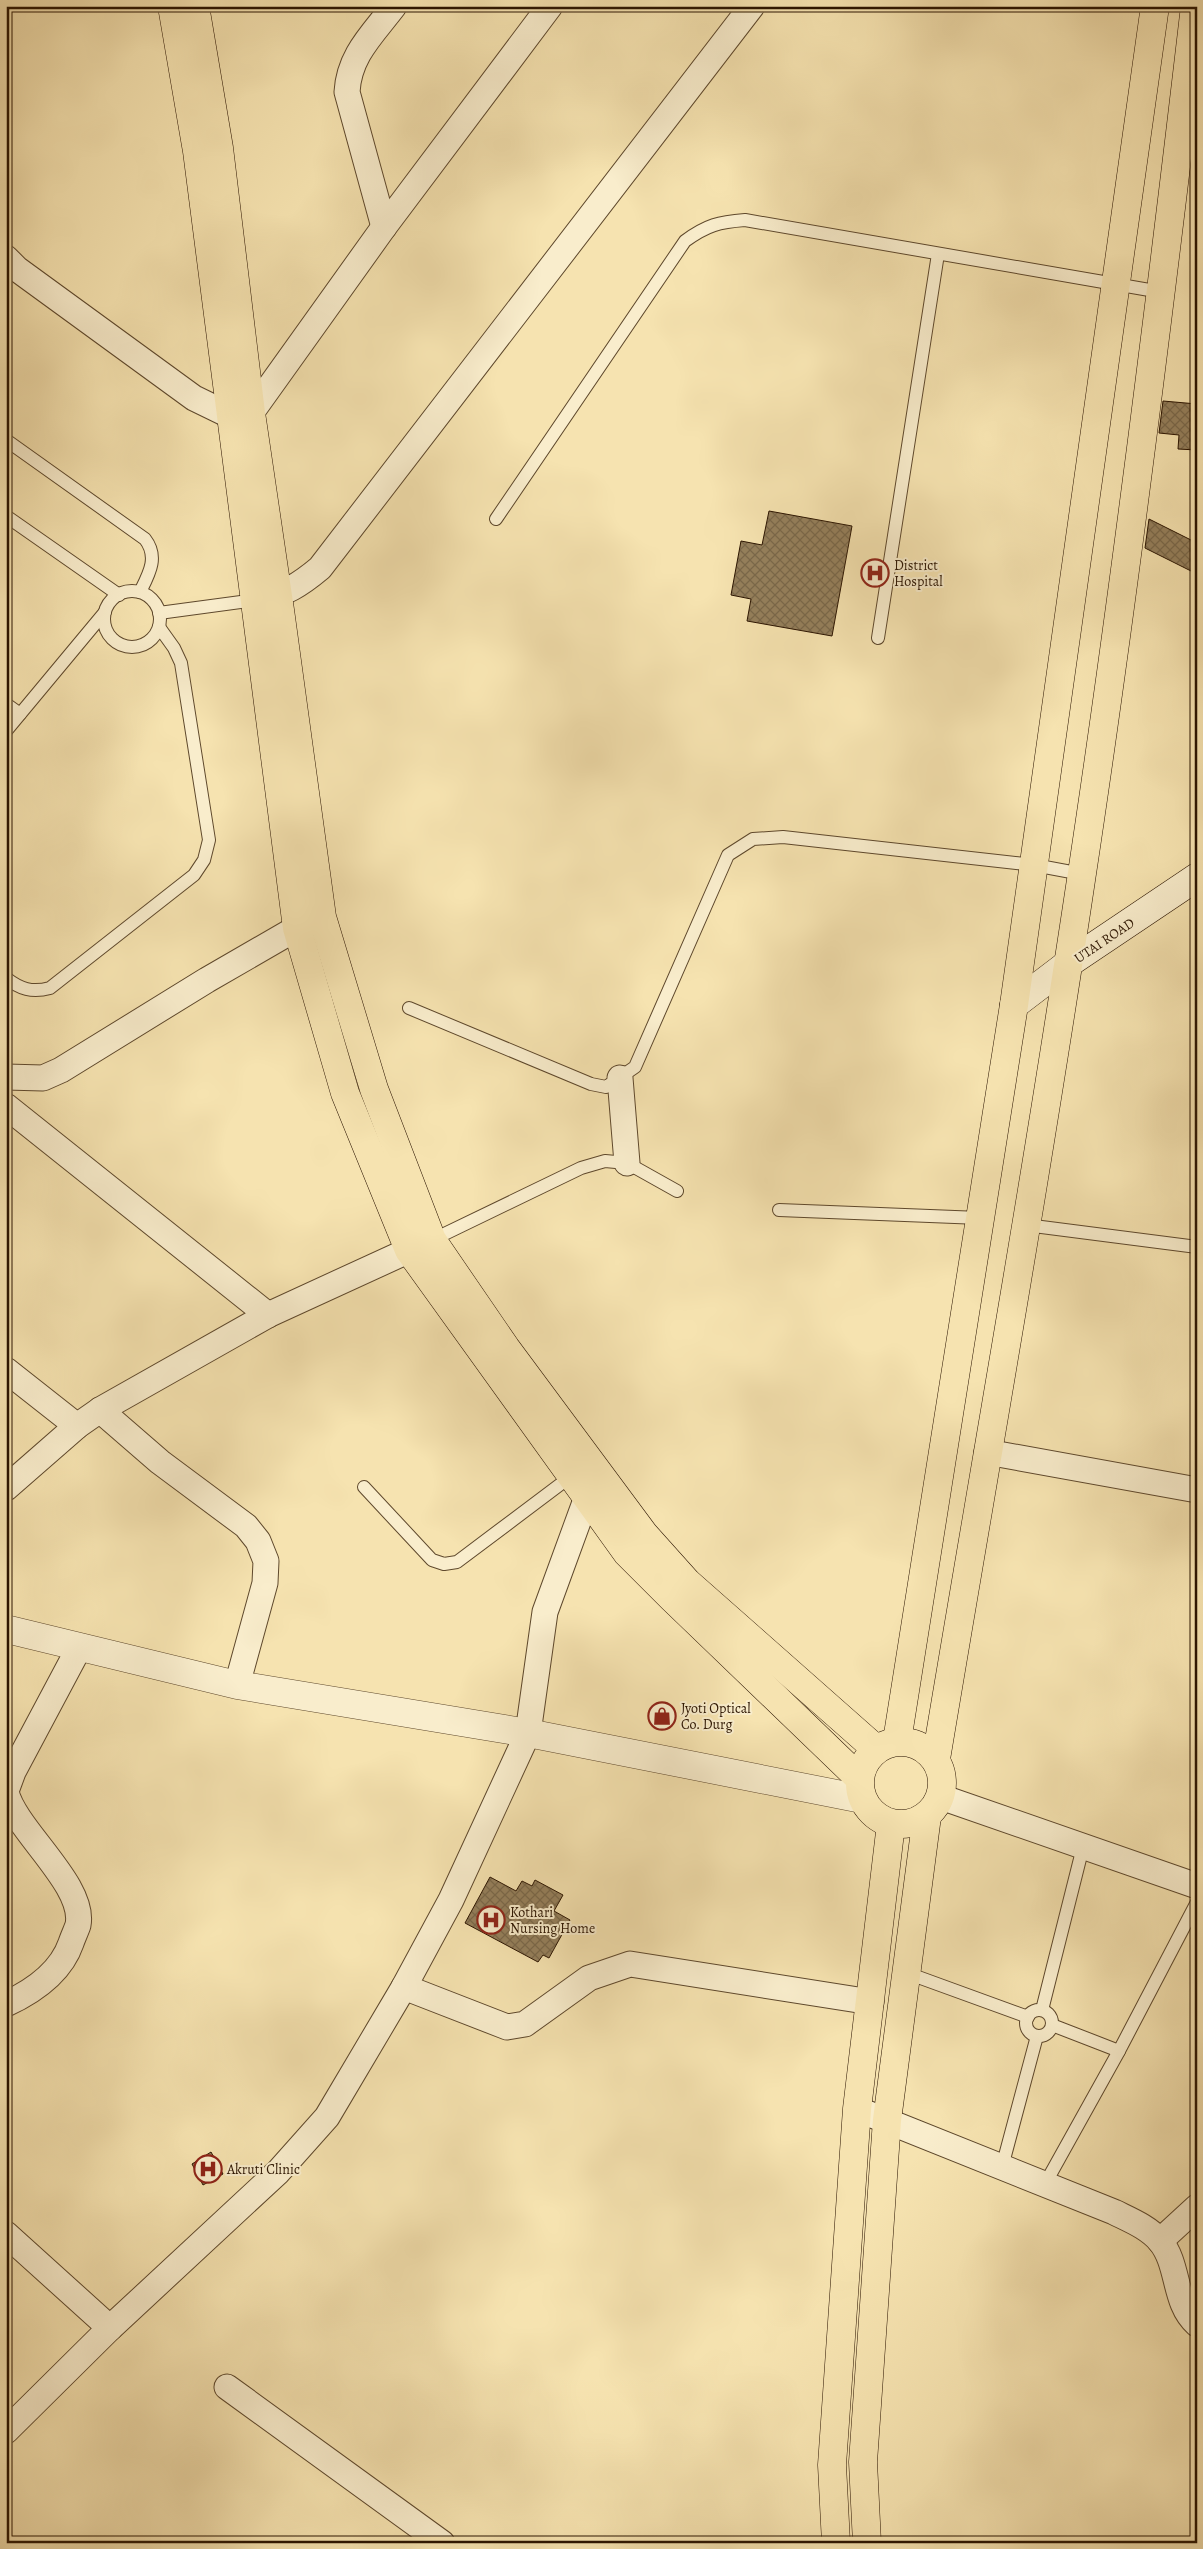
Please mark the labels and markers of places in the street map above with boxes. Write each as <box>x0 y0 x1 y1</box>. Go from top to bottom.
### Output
place label: District Hospital <box>894 556 943 591</box>
hospital icon: District Hospital <box>860 558 890 588</box>
place label: Jyoti Optical Co. Durg <box>681 1699 751 1734</box>
shop icon: Jyoti Optical Co. Durg <box>647 1701 677 1731</box>
place label: Kothari Nursing Home <box>510 1903 595 1938</box>
hospital icon: Kothari Nursing Home <box>476 1905 506 1935</box>
hospital icon: Akruti Clinic <box>193 2154 223 2184</box>
place label: Akruti Clinic <box>226 2160 300 2179</box>

